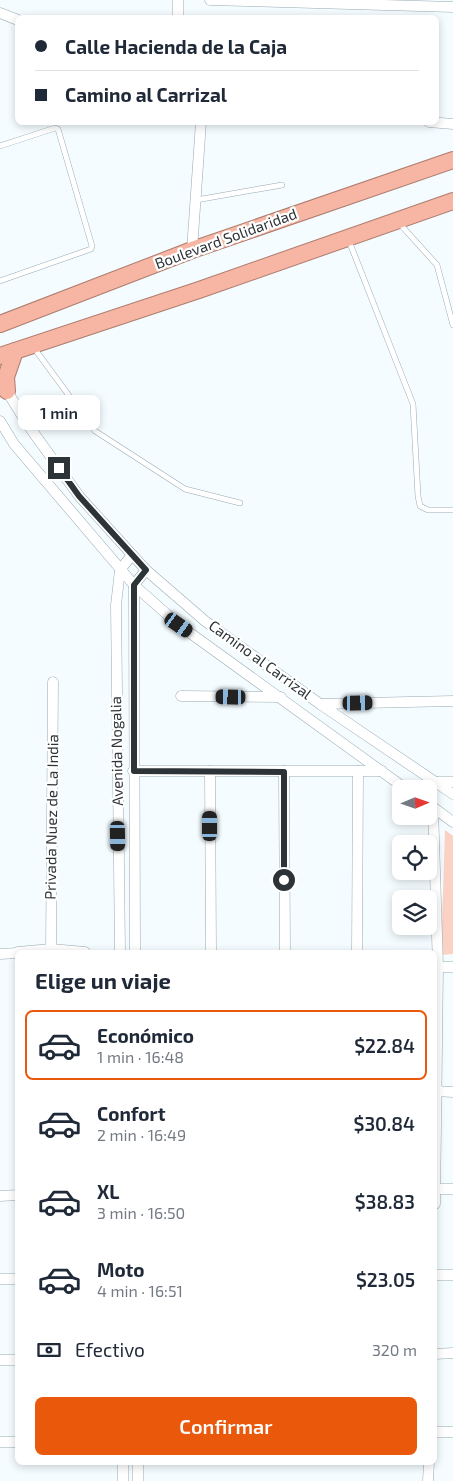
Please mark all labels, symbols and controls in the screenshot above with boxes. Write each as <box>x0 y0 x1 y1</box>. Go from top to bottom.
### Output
text: Calle Hacienda de la Caja <box>65 35 287 58</box>
text: Camino al Carrizal <box>65 83 227 106</box>
street label: Boulevard Solidaridad <box>152 204 299 272</box>
callout: 1 min <box>18 396 100 430</box>
text: 1 min <box>40 403 78 422</box>
route end <box>48 457 70 479</box>
car <box>162 610 195 640</box>
street label: Camino al Carrizal <box>206 616 316 703</box>
car <box>215 689 246 705</box>
car <box>342 695 373 711</box>
street label: Avenida Nogalia <box>106 696 126 806</box>
street label: Privada Nuez de La India <box>41 734 61 900</box>
north arrow <box>392 780 438 825</box>
map controls <box>392 780 437 935</box>
car <box>202 811 217 841</box>
car <box>110 821 125 851</box>
button: locate <box>392 835 437 880</box>
route start <box>273 869 295 891</box>
button: layers <box>392 890 437 935</box>
text: Elige un viaje <box>35 967 171 993</box>
icon: car <box>37 1023 82 1068</box>
text: Económico <box>97 1024 194 1047</box>
text: $22.84 <box>354 1034 415 1057</box>
text: 1 min · 16:48 <box>97 1047 184 1066</box>
icon: car <box>37 1101 82 1146</box>
text: Confort <box>97 1102 165 1125</box>
text: $30.84 <box>354 1112 415 1135</box>
text: 2 min · 16:49 <box>97 1125 186 1144</box>
icon: car <box>37 1179 82 1224</box>
text: XL <box>97 1180 119 1203</box>
text: $38.83 <box>355 1190 415 1213</box>
text: 3 min · 16:50 <box>97 1203 185 1222</box>
icon: car <box>37 1257 82 1302</box>
text: Moto <box>97 1258 145 1281</box>
text: $23.05 <box>356 1268 415 1291</box>
text: 4 min · 16:51 <box>97 1281 183 1300</box>
icon: cash <box>35 1336 63 1364</box>
text: Efectivo <box>75 1338 145 1361</box>
text: 320 m <box>372 1340 417 1359</box>
button: Confirmar <box>35 1397 417 1455</box>

